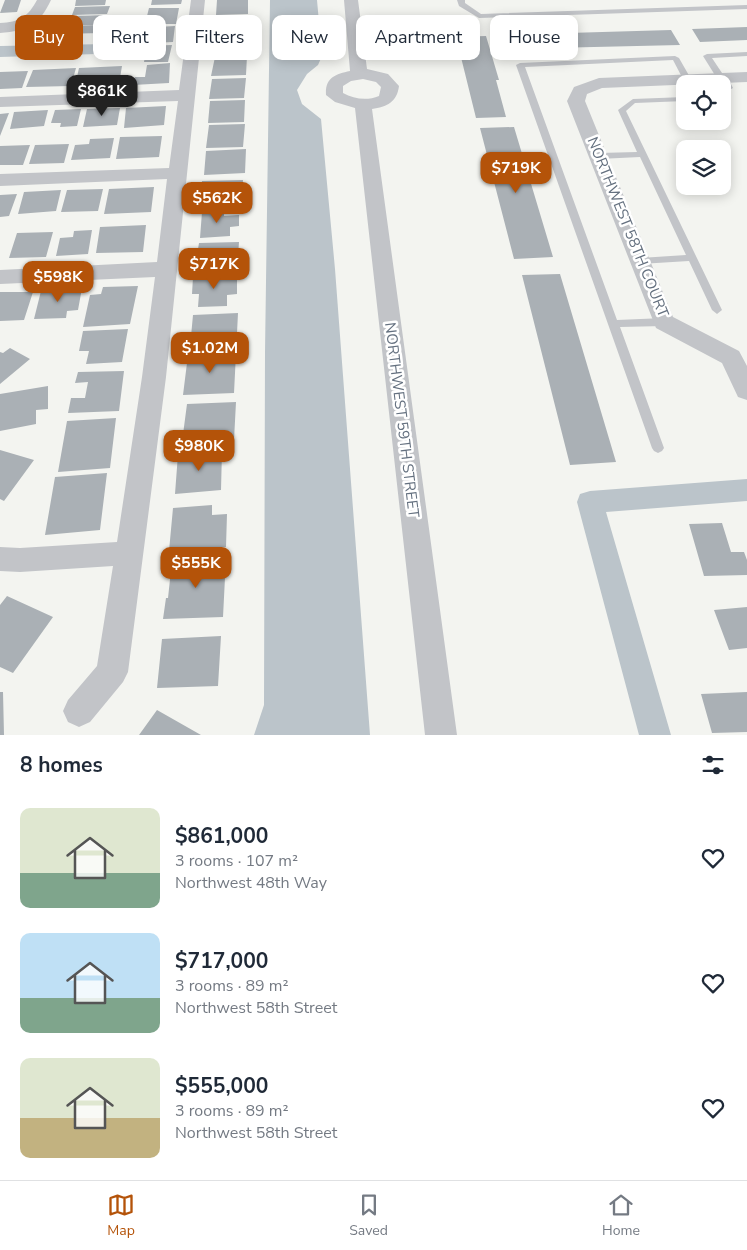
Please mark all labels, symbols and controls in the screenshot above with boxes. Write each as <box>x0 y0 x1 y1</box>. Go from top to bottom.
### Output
chip: Buy <box>15 15 83 60</box>
chip: Rent <box>93 15 166 60</box>
chip: Filters <box>176 15 262 60</box>
chip: New <box>272 15 346 60</box>
chip: Apartment <box>356 15 480 60</box>
chip: House <box>490 15 578 60</box>
pin: $861K <box>67 74 137 117</box>
map controls <box>676 75 731 195</box>
button: locate <box>676 75 731 130</box>
text: $861K <box>77 80 127 102</box>
street label: NORTHWEST 58TH COURT <box>583 134 673 320</box>
button: layers <box>676 140 731 195</box>
pin: $719K <box>481 152 551 194</box>
text: $719K <box>491 157 541 179</box>
pin: $562K <box>182 182 252 224</box>
text: $562K <box>192 187 242 209</box>
pin: $717K <box>179 248 249 290</box>
text: $717K <box>189 253 239 275</box>
pin: $598K <box>23 260 93 303</box>
text: $598K <box>33 266 83 288</box>
street label: NORTHWEST 59TH STREET <box>380 321 424 519</box>
pin: $1.02M <box>169 332 251 374</box>
text: $1.02M <box>182 337 238 359</box>
pin: $980K <box>164 430 234 472</box>
text: $980K <box>174 435 224 457</box>
pin: $555K <box>161 546 231 589</box>
text: $555K <box>171 552 221 574</box>
text: 8 homes <box>20 751 103 779</box>
icon: filters <box>699 751 727 779</box>
text: $861,000 <box>175 822 268 850</box>
icon: home <box>60 828 120 888</box>
icon: heart <box>699 844 727 872</box>
text: 3 rooms · 107 m² <box>175 850 298 872</box>
text: Northwest 48th Way <box>175 872 327 894</box>
text: $717,000 <box>175 947 268 975</box>
icon: home <box>60 953 120 1013</box>
icon: heart <box>699 969 727 997</box>
text: 3 rooms · 89 m² <box>175 975 288 997</box>
text: Northwest 58th Street <box>175 997 337 1019</box>
text: $555,000 <box>175 1072 268 1100</box>
icon: home <box>60 1078 120 1138</box>
icon: heart <box>699 1094 727 1122</box>
text: 3 rooms · 89 m² <box>175 1100 288 1122</box>
text: Northwest 58th Street <box>175 1122 337 1144</box>
tab: Map <box>107 1191 135 1240</box>
tab: Saved <box>349 1191 388 1240</box>
tab: Home <box>602 1191 640 1240</box>

